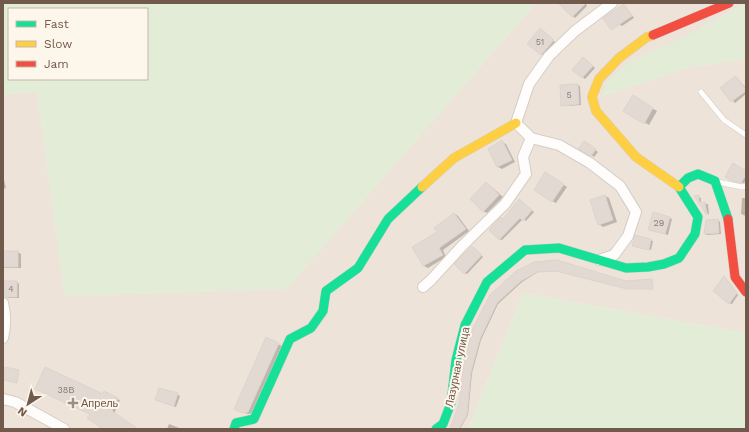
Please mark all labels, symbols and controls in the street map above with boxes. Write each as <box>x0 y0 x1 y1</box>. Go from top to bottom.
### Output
legend <box>8 8 148 80</box>
text: Fast <box>44 17 69 31</box>
text: Slow <box>44 37 72 51</box>
house number: 51 <box>536 37 544 47</box>
text: Jam <box>44 57 69 71</box>
house number: 5 <box>566 90 572 100</box>
house number: 29 <box>654 218 664 228</box>
house number: 4 <box>8 284 14 294</box>
street label: Лазурная улица <box>443 325 473 408</box>
north arrow <box>8 384 48 424</box>
house number: 38В <box>58 385 74 395</box>
place label: Апрель <box>81 397 119 410</box>
marker: Апрель <box>68 398 78 408</box>
text: N <box>15 404 30 419</box>

